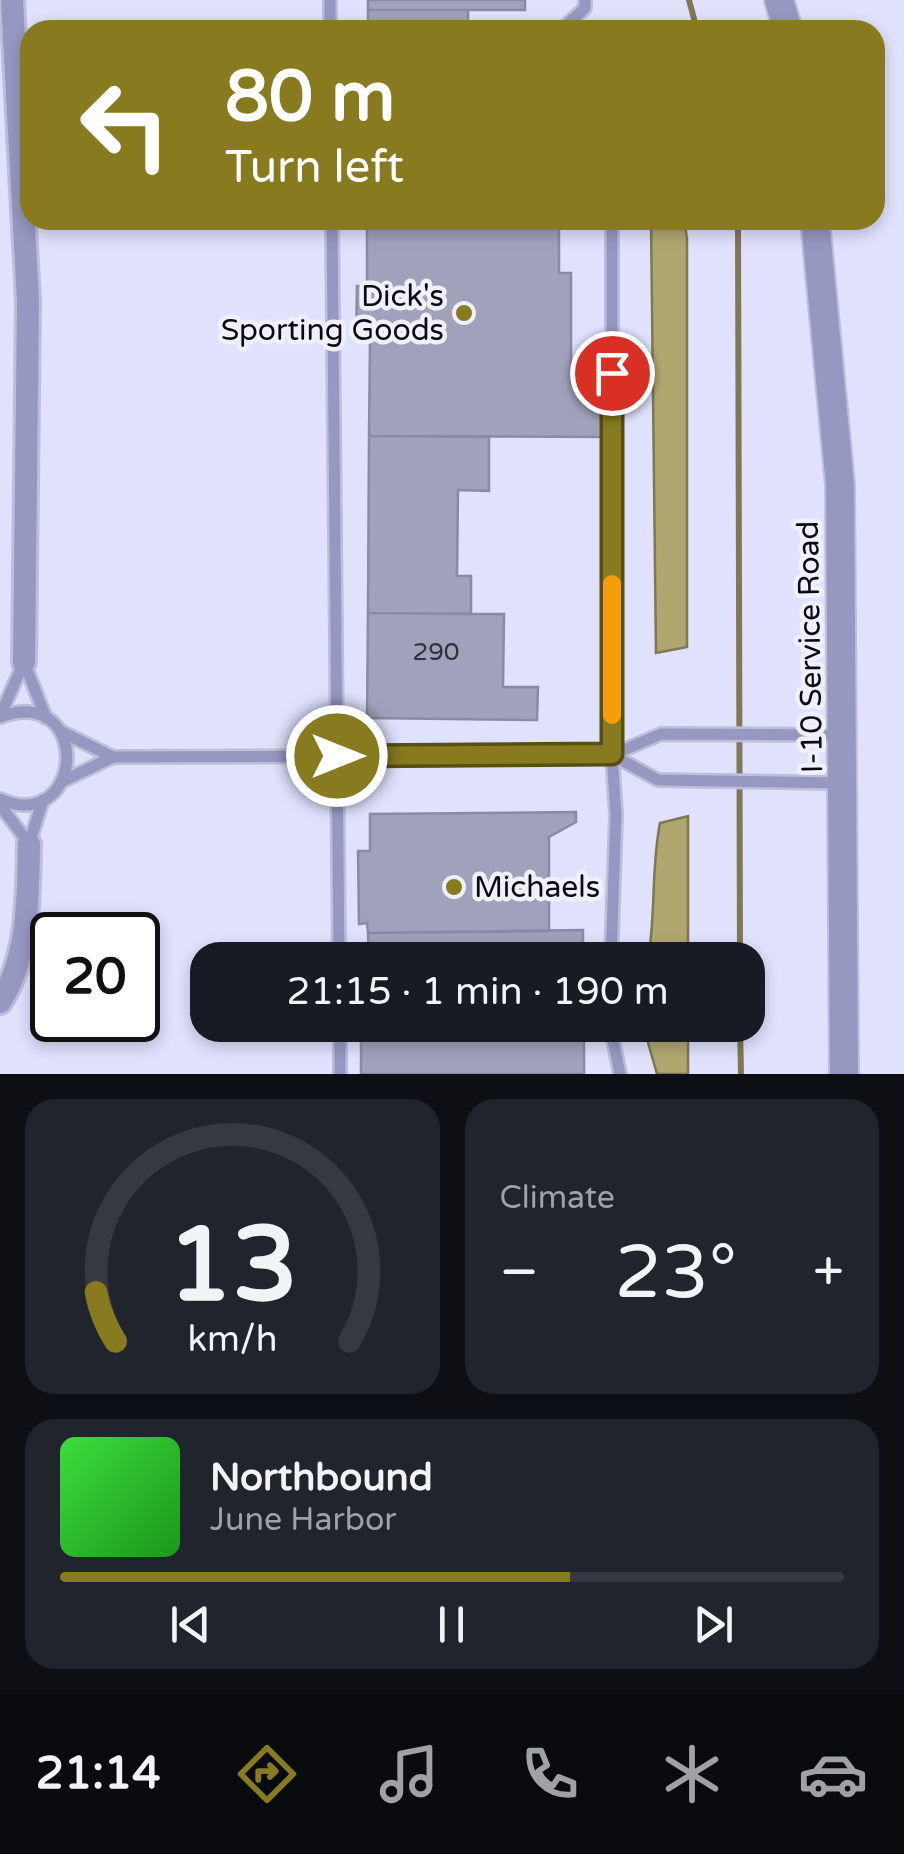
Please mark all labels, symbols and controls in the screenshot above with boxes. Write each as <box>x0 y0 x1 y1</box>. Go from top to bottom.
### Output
text: 80 m <box>225 56 395 140</box>
icon: left <box>60 60 190 190</box>
text: Turn left <box>225 141 404 195</box>
place label: Dick's Sporting Goods <box>221 278 444 349</box>
marker: Dick's Sporting Goods <box>453 302 475 324</box>
pin <box>570 331 655 416</box>
icon: arrive <box>585 346 640 401</box>
street label: I-10 Service Road <box>790 520 831 774</box>
house number: 290 <box>412 637 460 667</box>
position arrow <box>285 704 389 808</box>
place label: Michaels <box>474 869 600 906</box>
marker: Michaels <box>443 876 465 898</box>
speed limit sign: 20 <box>30 912 160 1042</box>
text: 21:15 · 1 min · 190 m <box>286 969 669 1015</box>
text: Climate <box>500 1179 615 1217</box>
text: 13 <box>167 1204 298 1329</box>
text: 23° <box>615 1228 737 1318</box>
text: − <box>500 1240 539 1306</box>
text: + <box>813 1240 844 1306</box>
text: km/h <box>187 1318 277 1361</box>
text: Northbound <box>210 1455 433 1501</box>
text: June Harbor <box>210 1501 397 1539</box>
icon: previous <box>163 1597 218 1652</box>
icon: pause <box>424 1597 479 1652</box>
icon: next <box>686 1597 741 1652</box>
icon: directions <box>232 1739 302 1809</box>
icon: music <box>374 1739 444 1809</box>
icon: phone <box>515 1739 585 1809</box>
icon: climate <box>657 1739 727 1809</box>
icon: car <box>798 1739 868 1809</box>
text: 21:14 <box>36 1747 161 1801</box>

